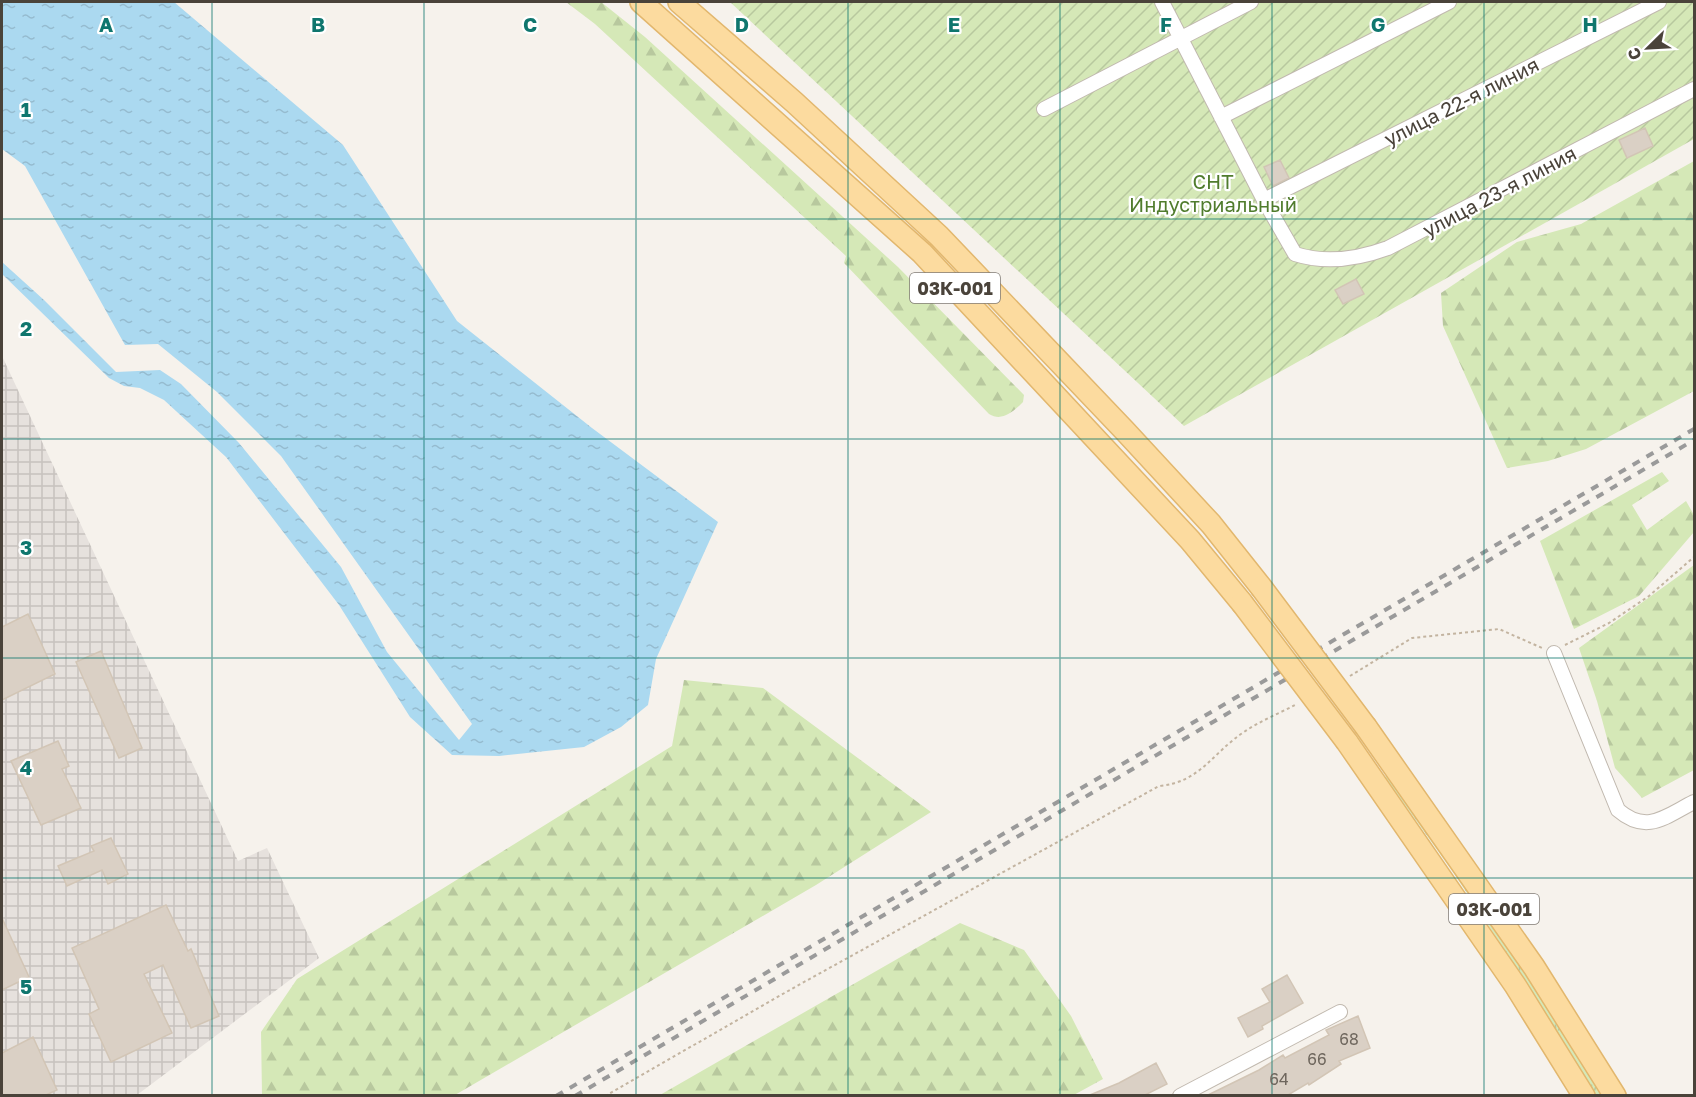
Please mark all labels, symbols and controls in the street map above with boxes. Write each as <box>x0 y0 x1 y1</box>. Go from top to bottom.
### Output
text: A <box>99 12 113 36</box>
text: B <box>311 12 325 36</box>
text: C <box>523 12 537 36</box>
text: D <box>735 12 749 36</box>
text: E <box>948 12 960 36</box>
text: F <box>1160 12 1172 36</box>
text: G <box>1371 12 1385 36</box>
text: H <box>1582 12 1598 36</box>
north arrow <box>1618 18 1678 78</box>
text: С <box>1623 45 1646 63</box>
street label: улица 22-я линия <box>1380 52 1542 150</box>
text: 1 <box>21 97 31 121</box>
street label: улица 23-я линия <box>1418 140 1580 242</box>
park label: СНТ Индустриальный <box>1129 169 1297 216</box>
road number: 03К-001 <box>910 273 1000 303</box>
text: 2 <box>20 316 32 340</box>
text: 3 <box>20 535 32 559</box>
text: 4 <box>20 755 32 779</box>
road number: 03К-001 <box>1449 894 1539 924</box>
text: 5 <box>20 974 32 998</box>
house number: 68 <box>1339 1029 1359 1049</box>
house number: 66 <box>1307 1049 1327 1069</box>
house number: 64 <box>1269 1069 1289 1089</box>

